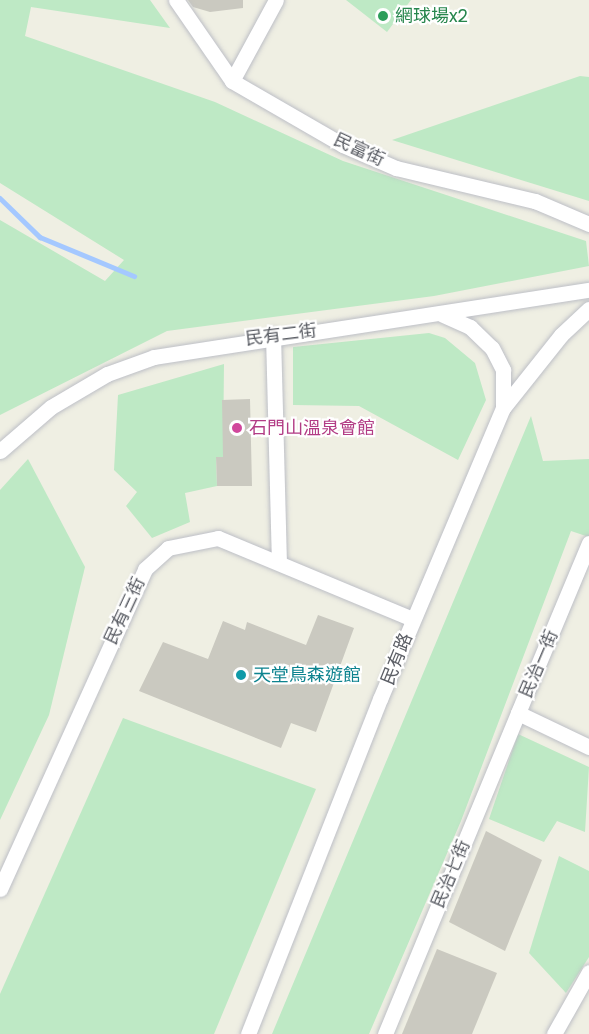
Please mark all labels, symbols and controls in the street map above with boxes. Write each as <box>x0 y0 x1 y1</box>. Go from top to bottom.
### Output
place label: 網球場x2 <box>395 5 468 27</box>
marker: 網球場x2 <box>376 9 390 23</box>
street label: 民富街 <box>330 129 388 171</box>
street label: 民有二街 <box>244 320 318 350</box>
place label: 石門山溫泉會館 <box>249 417 375 439</box>
marker: 石門山溫泉會館 <box>230 421 244 435</box>
street label: 民有三街 <box>100 574 150 648</box>
street label: 民治一街 <box>515 627 563 701</box>
street label: 民有路 <box>377 630 417 688</box>
place label: 天堂鳥森遊館 <box>253 664 361 686</box>
marker: 天堂鳥森遊館 <box>234 668 248 682</box>
street label: 民治七街 <box>427 837 475 911</box>

